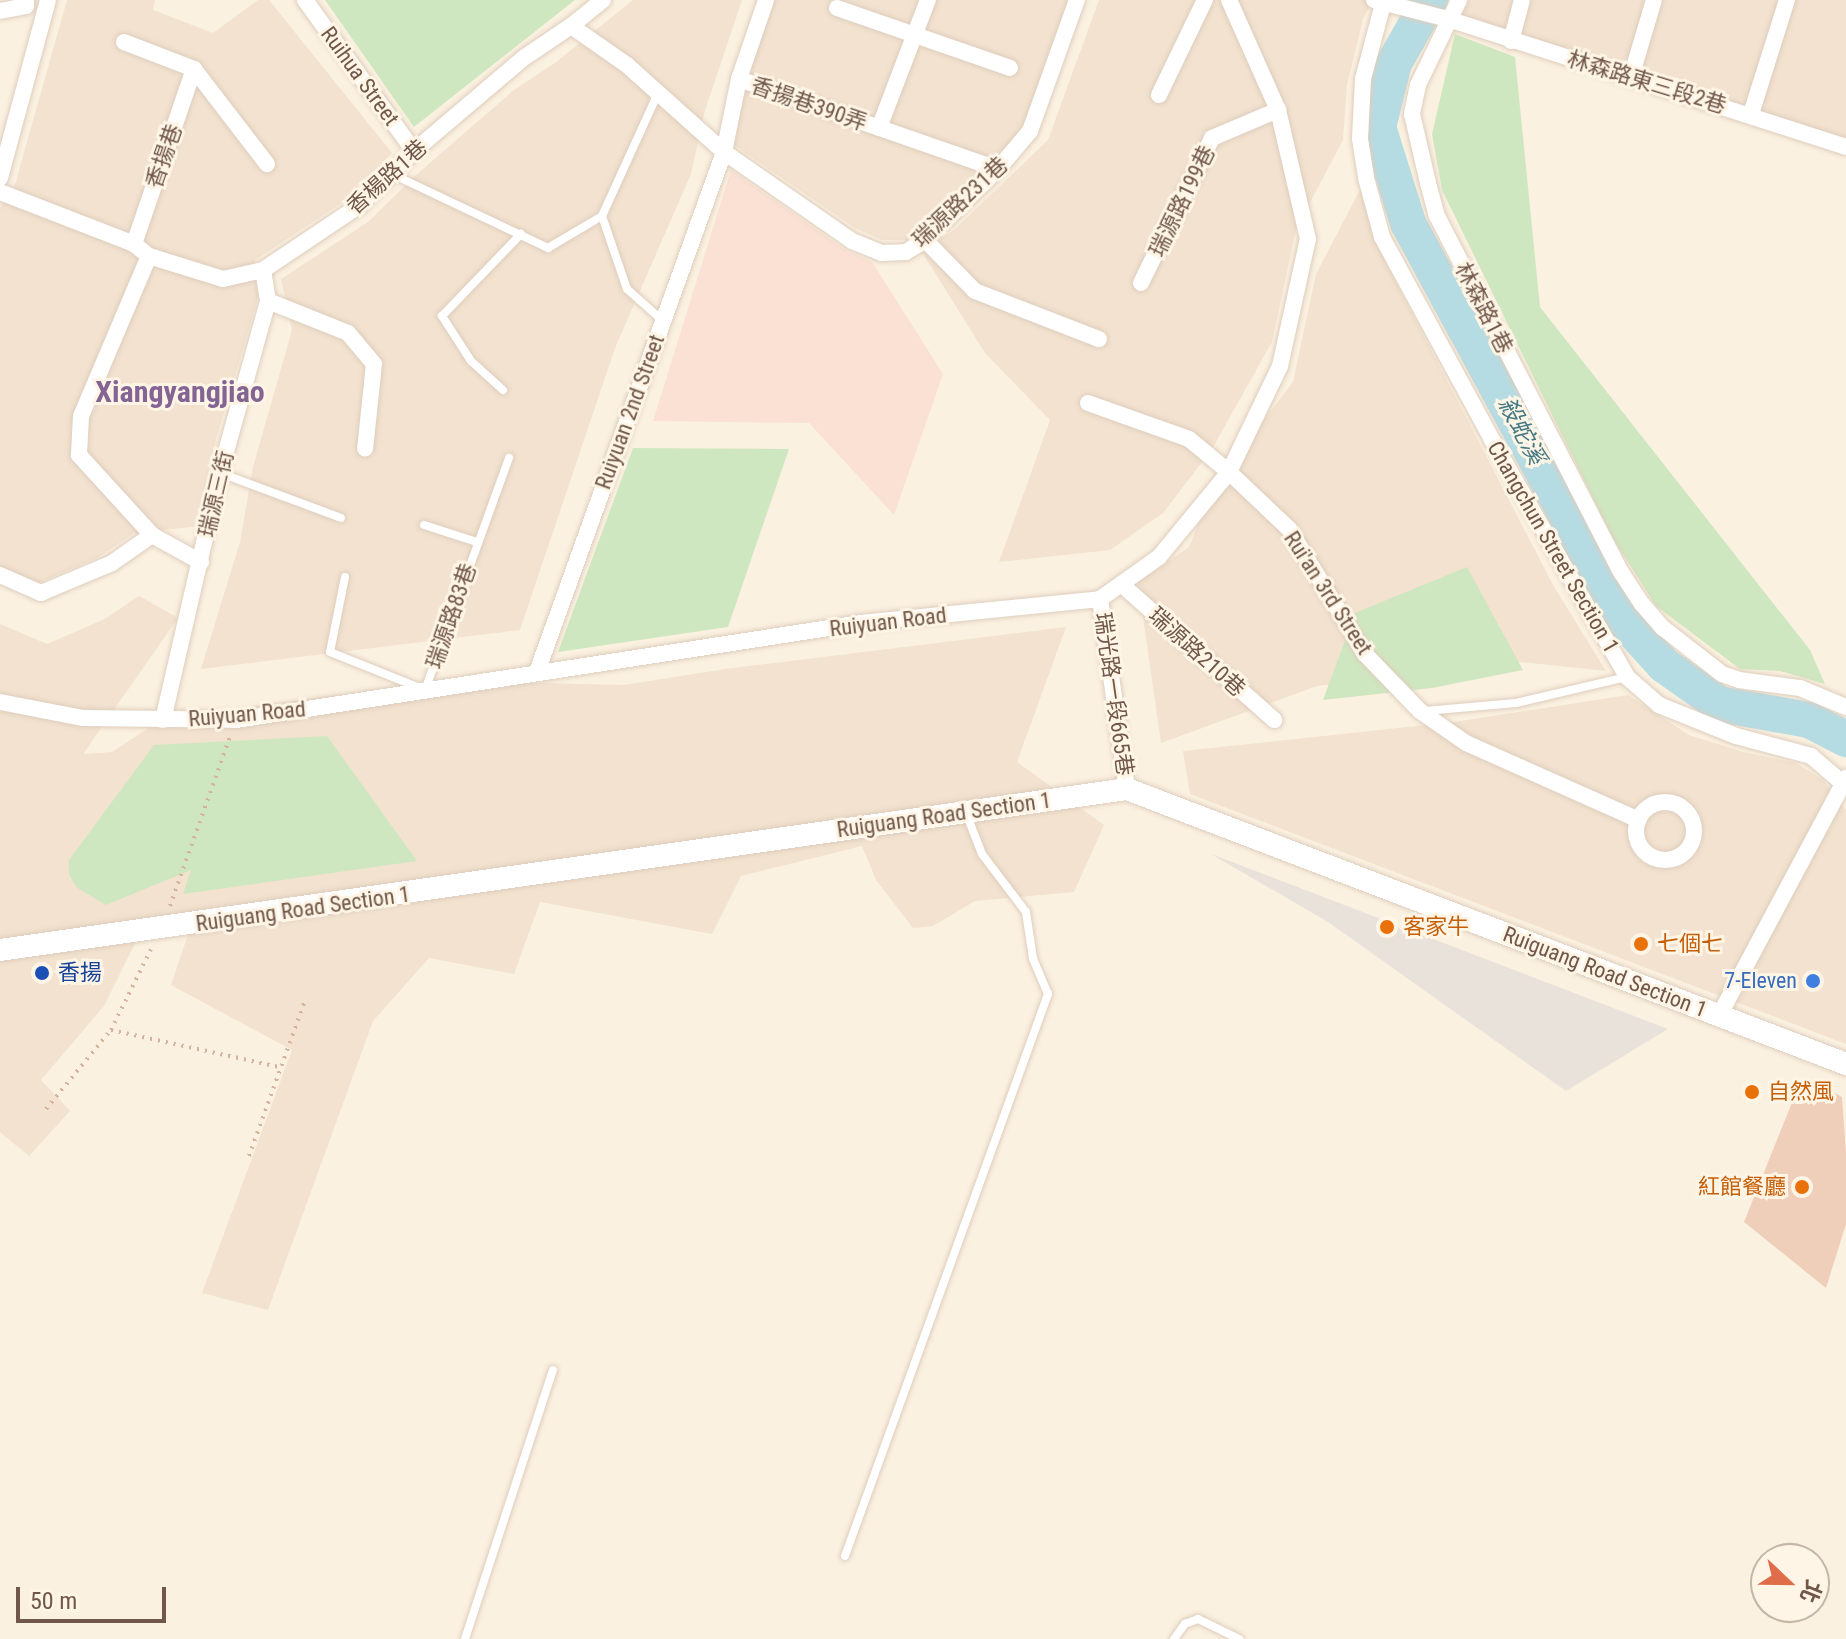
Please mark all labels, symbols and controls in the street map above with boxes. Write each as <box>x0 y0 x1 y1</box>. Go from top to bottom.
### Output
street label: Ruihua Street <box>315 21 405 131</box>
street label: 林森路東三段2巷 <box>1564 45 1730 119</box>
street label: 香揚巷390弄 <box>748 72 870 136</box>
street label: 香揚巷 <box>141 121 187 191</box>
street label: 香楊路1巷 <box>341 134 433 220</box>
street label: 瑞源路199巷 <box>1144 141 1220 261</box>
street label: 瑞源路231巷 <box>907 151 1013 253</box>
street label: 林森路1巷 <box>1450 258 1518 358</box>
street label: Ruiyuan 2nd Street <box>590 331 670 493</box>
district label: Xiangyangjiao <box>95 374 265 410</box>
water label: 殺蛇溪 <box>1491 392 1551 470</box>
street label: Changchun Street Section 1 <box>1482 437 1624 657</box>
street label: 瑞源三街 <box>193 448 239 540</box>
street label: Rui'an 3rd Street <box>1278 526 1378 660</box>
street label: 瑞源路83巷 <box>421 560 481 672</box>
street label: Ruiyuan Road <box>828 602 948 642</box>
street label: 瑞源路210巷 <box>1143 602 1251 702</box>
street label: 瑞光路一段665巷 <box>1089 611 1139 777</box>
street label: Ruiyuan Road <box>187 696 307 732</box>
street label: Ruiguang Road Section 1 <box>835 787 1053 843</box>
street label: Ruiguang Road Section 1 <box>194 881 412 937</box>
place label: 客家牛 <box>1403 914 1469 940</box>
marker: 客家牛 <box>1378 918 1396 936</box>
street label: Ruiguang Road Section 1 <box>1499 921 1711 1023</box>
place label: 七個七 <box>1657 931 1723 957</box>
marker: 七個七 <box>1632 935 1650 953</box>
place label: 香揚 <box>58 960 102 986</box>
marker: 香揚 <box>33 964 51 982</box>
place label: 7-Eleven <box>1724 968 1797 994</box>
marker: 7-Eleven <box>1804 972 1822 990</box>
place label: 自然風 <box>1768 1079 1834 1105</box>
marker: 自然風 <box>1743 1083 1761 1101</box>
place label: 紅館餐廳 <box>1698 1174 1786 1200</box>
marker: 紅館餐廳 <box>1793 1178 1811 1196</box>
north arrow <box>1750 1543 1830 1623</box>
scale bar <box>20 1571 170 1621</box>
text: 北 <box>1795 1577 1827 1606</box>
text: 50 m <box>30 1587 77 1615</box>

